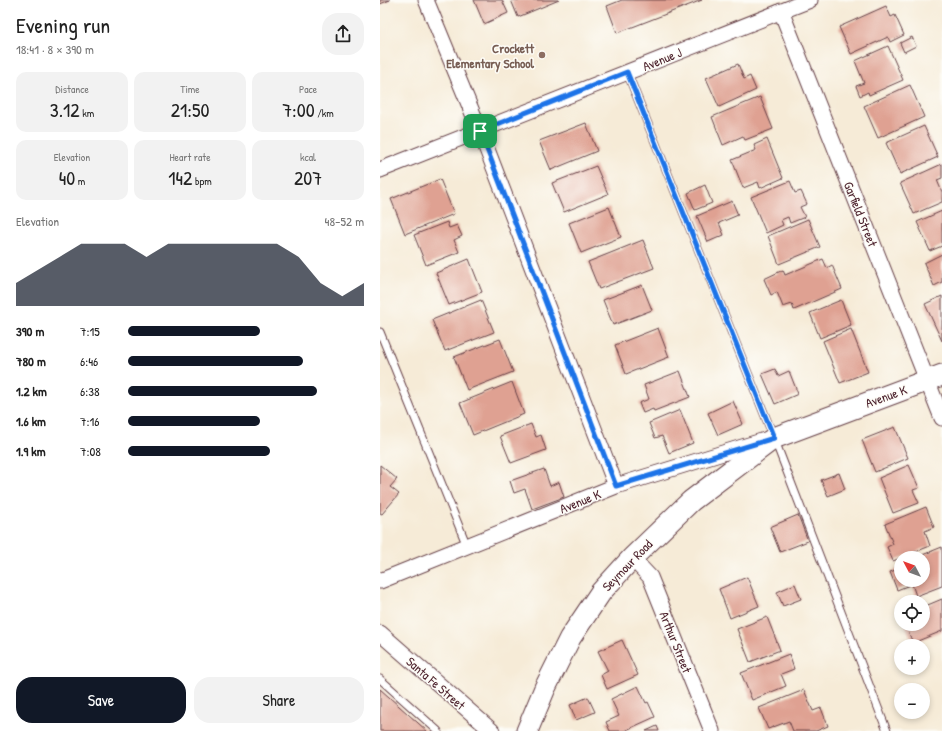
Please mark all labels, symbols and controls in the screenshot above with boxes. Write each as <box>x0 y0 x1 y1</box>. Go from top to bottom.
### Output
text: Evening run <box>16 10 110 40</box>
button: share <box>322 13 364 55</box>
place label: Crockett Elementary School <box>446 39 535 73</box>
text: 18:41 · 8 × 390 m <box>16 40 94 58</box>
street label: Avenue J <box>640 43 684 75</box>
marker: Crockett Elementary School <box>537 50 547 60</box>
text: Distance <box>55 82 89 96</box>
text: Time <box>180 82 200 96</box>
text: Pace <box>299 82 317 96</box>
text: 3.12 <box>50 96 80 123</box>
text: 21:50 <box>171 96 209 123</box>
text: 7:00 <box>282 96 315 123</box>
text: km <box>80 106 94 120</box>
text: /km <box>315 106 334 120</box>
pin <box>463 114 497 148</box>
icon: arrive <box>469 120 491 142</box>
text: Elevation <box>54 150 90 164</box>
text: Heart rate <box>169 150 211 164</box>
text: kcal <box>300 150 316 164</box>
text: 40 <box>59 164 75 191</box>
text: 142 <box>168 164 192 191</box>
text: 207 <box>294 164 322 191</box>
text: m <box>75 174 85 188</box>
text: bpm <box>192 174 212 188</box>
street label: Garfield Street <box>840 179 882 250</box>
text: Elevation <box>16 212 59 230</box>
text: 48–52 m <box>325 212 364 230</box>
text: 390 m <box>16 322 44 340</box>
text: 7:15 <box>80 322 100 340</box>
text: 780 m <box>16 352 46 370</box>
text: 6:46 <box>80 352 98 370</box>
street label: Avenue K <box>863 380 909 412</box>
text: 1.2 km <box>16 382 47 400</box>
text: 6:38 <box>80 382 100 400</box>
text: 1.6 km <box>16 412 46 430</box>
text: 7:16 <box>80 412 99 430</box>
text: 1.9 km <box>16 442 46 460</box>
text: 7:08 <box>80 442 101 460</box>
street label: Avenue K <box>557 485 603 517</box>
street label: Seymour Road <box>598 535 656 595</box>
north arrow <box>894 551 930 587</box>
map controls <box>894 551 930 719</box>
button: locate <box>894 595 930 631</box>
street label: Arthur Street <box>656 609 697 676</box>
button: + <box>894 639 930 675</box>
street label: Santa Fe Street <box>403 652 470 714</box>
button: Save <box>16 677 186 723</box>
button: Share <box>194 677 364 723</box>
button: − <box>894 683 930 719</box>

